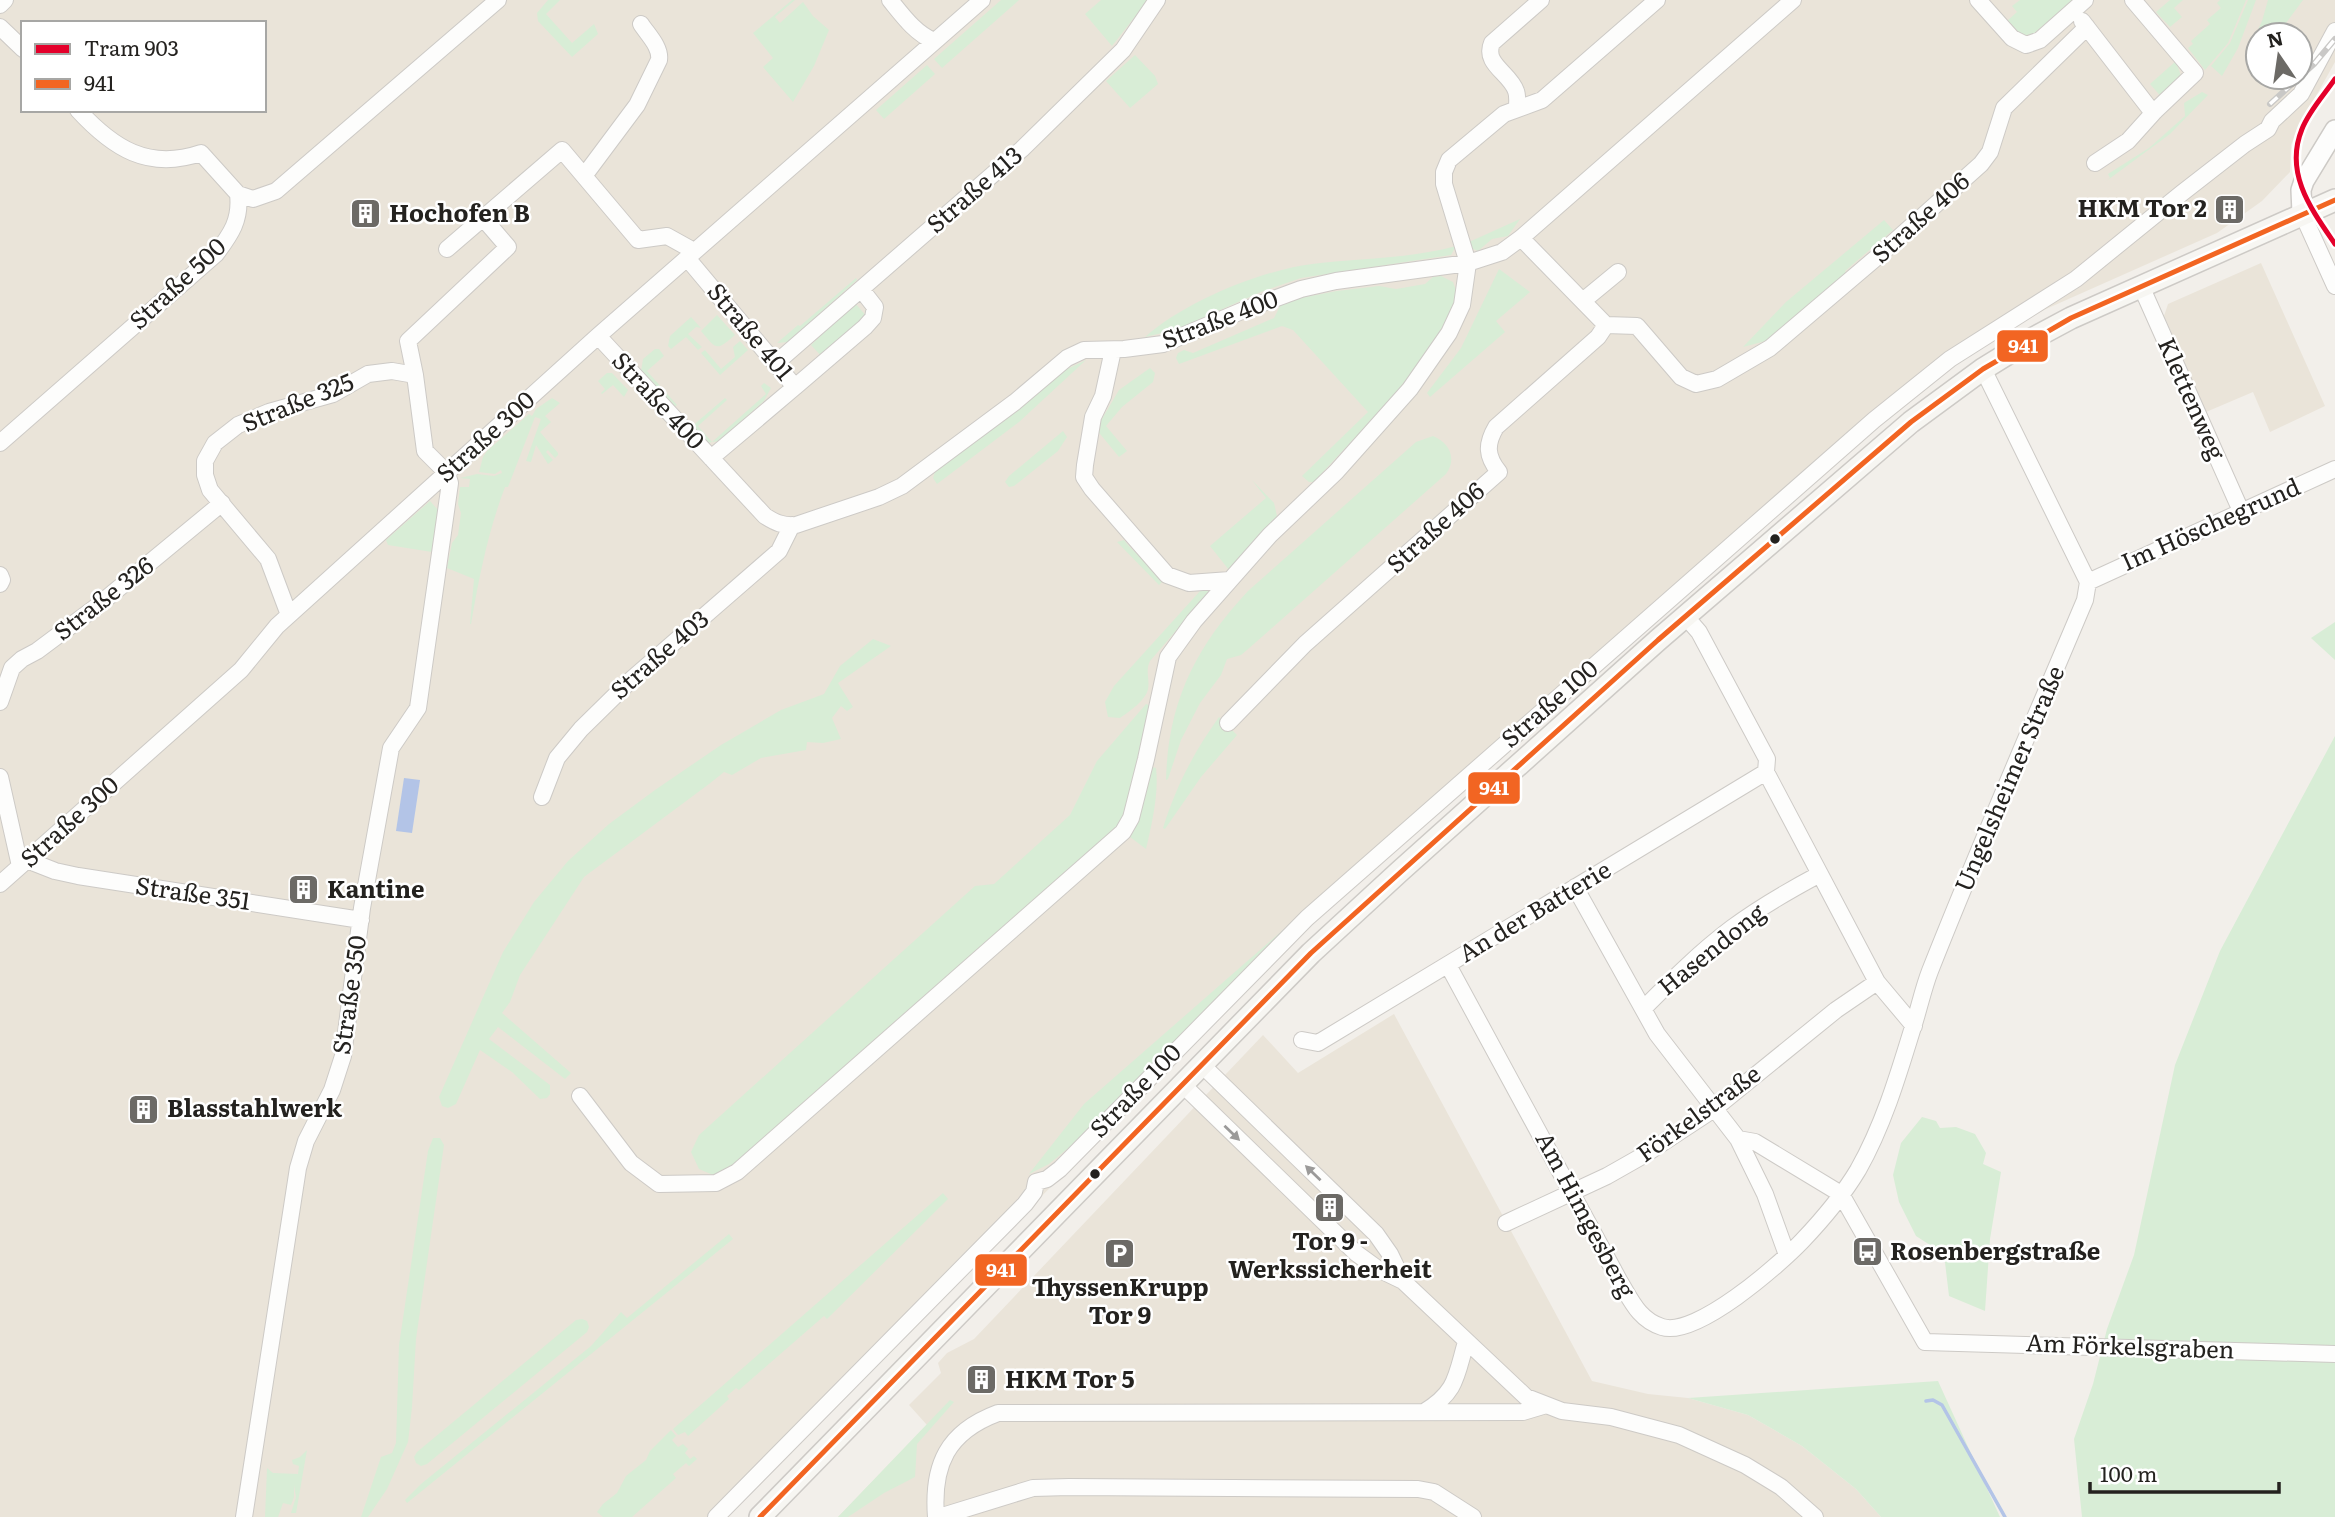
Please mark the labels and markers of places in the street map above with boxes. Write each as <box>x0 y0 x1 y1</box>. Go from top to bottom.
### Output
place label: HKM Tor 2 <box>2078 189 2207 224</box>
building icon: HKM Tor 2 <box>2213 192 2247 226</box>
place label: Hochofen B <box>389 194 530 229</box>
building icon: Hochofen B <box>349 197 383 231</box>
unlabelled marker <box>1768 532 1782 546</box>
place label: Kantine <box>327 870 425 905</box>
building icon: Kantine <box>287 873 321 907</box>
place label: Blasstahlwerk <box>167 1089 343 1124</box>
building icon: Blasstahlwerk <box>127 1092 161 1126</box>
unlabelled marker <box>1088 1167 1102 1181</box>
building icon: Tor 9 - Werkssicherheit <box>1313 1191 1347 1225</box>
place label: Tor 9 - Werkssicherheit <box>1228 1222 1432 1285</box>
place label: Rosenbergstraße <box>1890 1232 2100 1267</box>
bus stop icon: Rosenbergstraße <box>1850 1235 1884 1269</box>
parking icon: ThyssenKrupp Tor 9 <box>1103 1237 1137 1271</box>
place label: ThyssenKrupp Tor 9 <box>1031 1268 1209 1331</box>
place label: HKM Tor 5 <box>1005 1360 1135 1395</box>
building icon: HKM Tor 5 <box>965 1363 999 1397</box>

